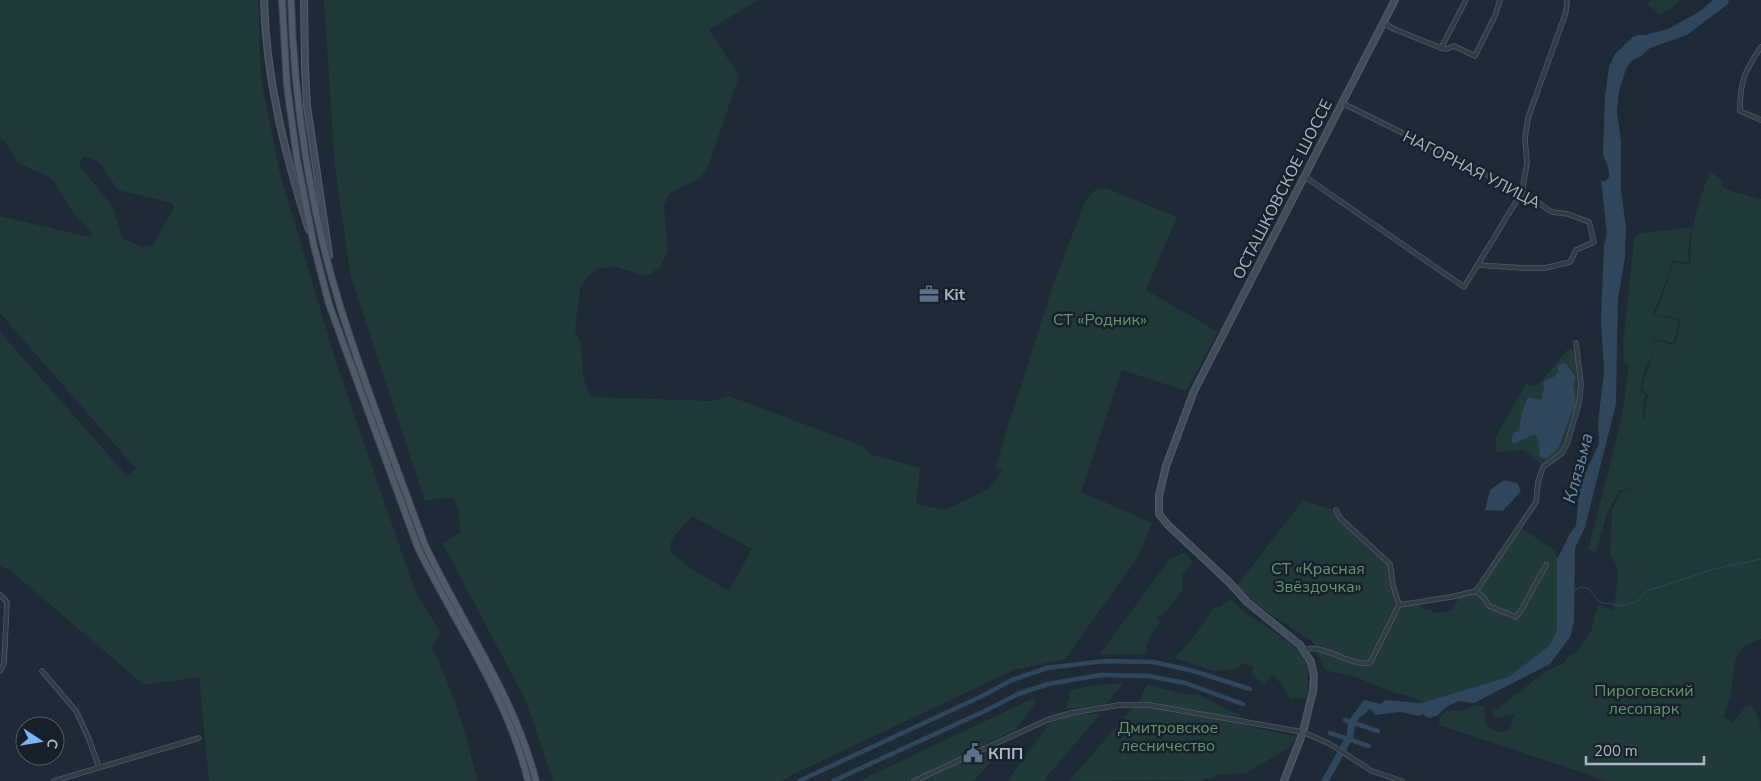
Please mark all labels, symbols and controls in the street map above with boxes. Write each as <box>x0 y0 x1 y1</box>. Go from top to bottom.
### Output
street label: ОСТАШКОВСКОЕ ШОССЕ <box>1228 96 1338 283</box>
street label: НАГОРНАЯ УЛИЦА <box>1399 126 1544 214</box>
office icon: Kit <box>918 283 940 305</box>
place label: Kit <box>944 284 966 306</box>
park label: СТ «Родник» <box>1053 309 1147 331</box>
water label: Клязьма <box>1557 430 1599 506</box>
park label: СТ «Красная Звёздочка» <box>1271 558 1365 598</box>
park label: Пироговский лесопарк <box>1594 680 1694 720</box>
north arrow <box>15 716 65 766</box>
park label: Дмитровское лесничество <box>1118 717 1218 757</box>
scale bar <box>1586 734 1704 766</box>
text: С <box>42 737 63 751</box>
text: 200 m <box>1594 741 1638 761</box>
public building icon: КПП <box>962 742 984 764</box>
place label: КПП <box>988 743 1023 765</box>

